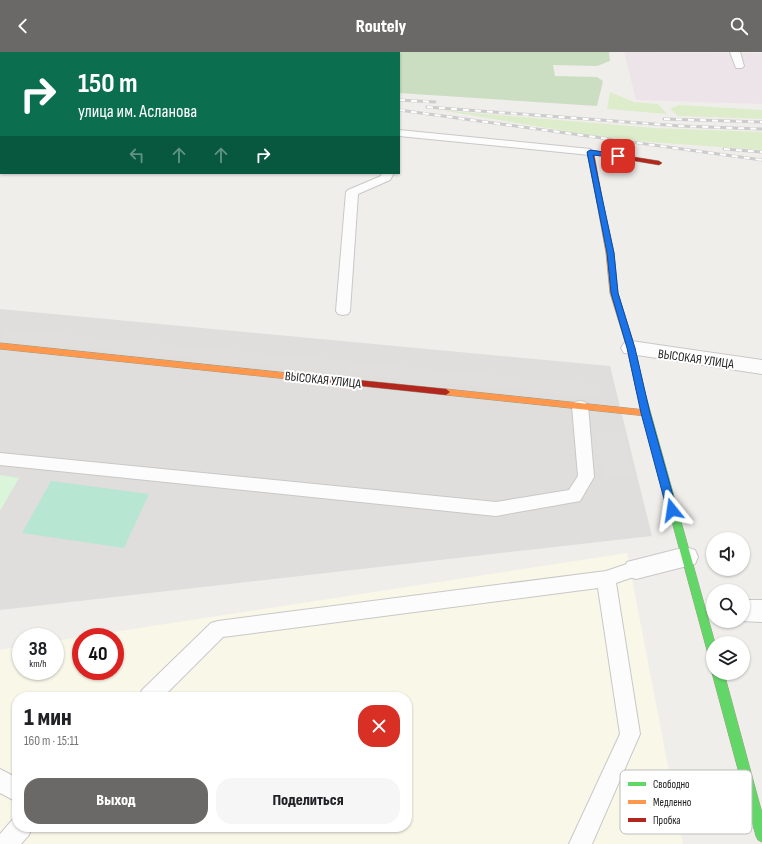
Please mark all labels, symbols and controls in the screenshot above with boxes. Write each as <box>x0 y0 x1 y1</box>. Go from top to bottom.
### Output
icon: back <box>12 15 34 37</box>
icon: search <box>728 15 750 37</box>
text: Routely <box>356 16 406 37</box>
text: 150 m <box>78 67 138 100</box>
icon: right <box>12 68 64 120</box>
text: улица им. Асланова <box>78 101 197 122</box>
pin <box>601 139 635 173</box>
icon: left <box>126 144 148 166</box>
icon: ahead <box>168 144 190 166</box>
icon: ahead <box>210 144 232 166</box>
icon: right <box>252 144 274 166</box>
icon: arrive <box>607 145 629 167</box>
street label: ВЫСОКАЯ УЛИЦА <box>657 346 735 372</box>
street label: ВЫСОКАЯ УЛИЦА <box>284 368 362 392</box>
position arrow <box>651 489 693 531</box>
map controls <box>706 532 750 680</box>
button: sound <box>706 532 750 576</box>
button: search <box>706 584 750 628</box>
speed limit sign: 40 <box>72 628 124 680</box>
button: layers <box>706 636 750 680</box>
text: 38 <box>29 637 47 661</box>
text: km/h <box>29 658 47 670</box>
text: 1 мин <box>24 703 72 732</box>
button: close <box>358 705 400 747</box>
text: 160 m · 15:11 <box>24 733 79 749</box>
legend <box>620 770 752 834</box>
button: Выход <box>24 778 208 824</box>
button: Поделиться <box>216 778 400 824</box>
text: Свободно <box>653 778 690 791</box>
text: Медленно <box>653 796 692 809</box>
text: Пробка <box>653 814 681 827</box>

